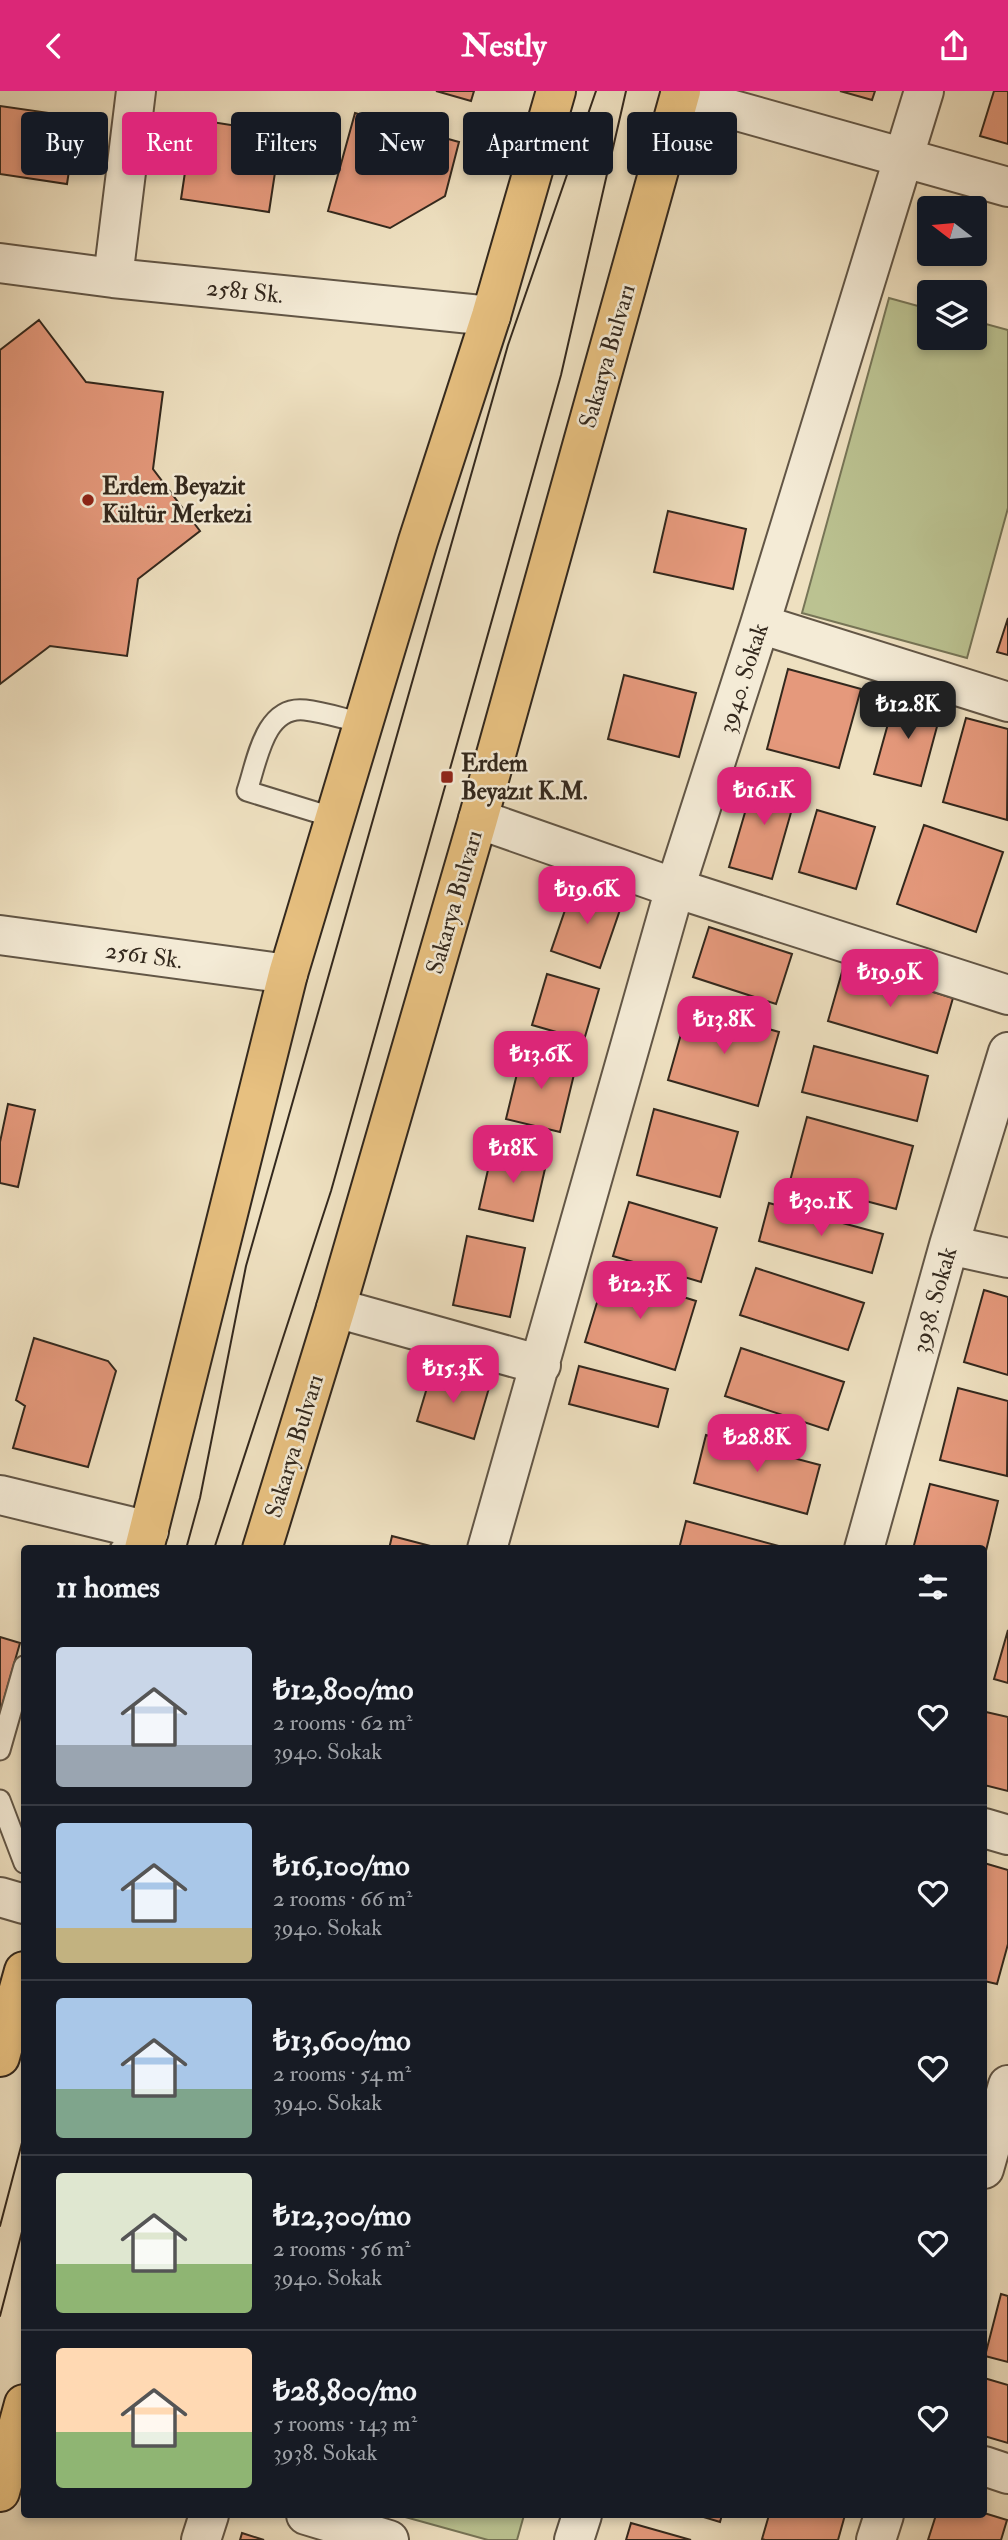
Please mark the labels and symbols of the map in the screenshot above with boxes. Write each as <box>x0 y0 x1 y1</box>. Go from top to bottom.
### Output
north arrow <box>917 196 987 266</box>
street label: 2581 Sk. <box>205 272 285 311</box>
street label: Sakarya Bulvarı <box>572 281 643 432</box>
place label: Erdem Beyazit Kültür Merkezi <box>102 471 252 530</box>
marker: Erdem Beyazit Kültür Merkezi <box>80 492 96 508</box>
street label: 3940. Sokak <box>711 619 776 737</box>
pin: ₺12.8K <box>851 681 965 741</box>
place label: Erdem Beyazıt K.M. <box>461 748 588 807</box>
pin: ₺16.1K <box>707 767 821 827</box>
marker: Erdem Beyazıt K.M. <box>439 769 455 785</box>
street label: Sakarya Bulvarı <box>419 827 490 978</box>
pin: ₺19.6K <box>530 867 644 926</box>
street label: 2561 Sk. <box>103 935 185 976</box>
pin: ₺19.9K <box>833 949 947 1009</box>
pin: ₺13.8K <box>667 997 781 1056</box>
pin: ₺13.6K <box>484 1031 598 1091</box>
pin: ₺18K <box>472 1125 554 1185</box>
pin: ₺30.1K <box>764 1179 878 1238</box>
street label: 3938. Sokak <box>905 1243 965 1357</box>
pin: ₺12.3K <box>583 1261 697 1321</box>
pin: ₺15.3K <box>396 1345 510 1405</box>
street label: Sakarya Bulvarı <box>258 1371 331 1522</box>
pin: ₺28.8K <box>700 1415 814 1474</box>

